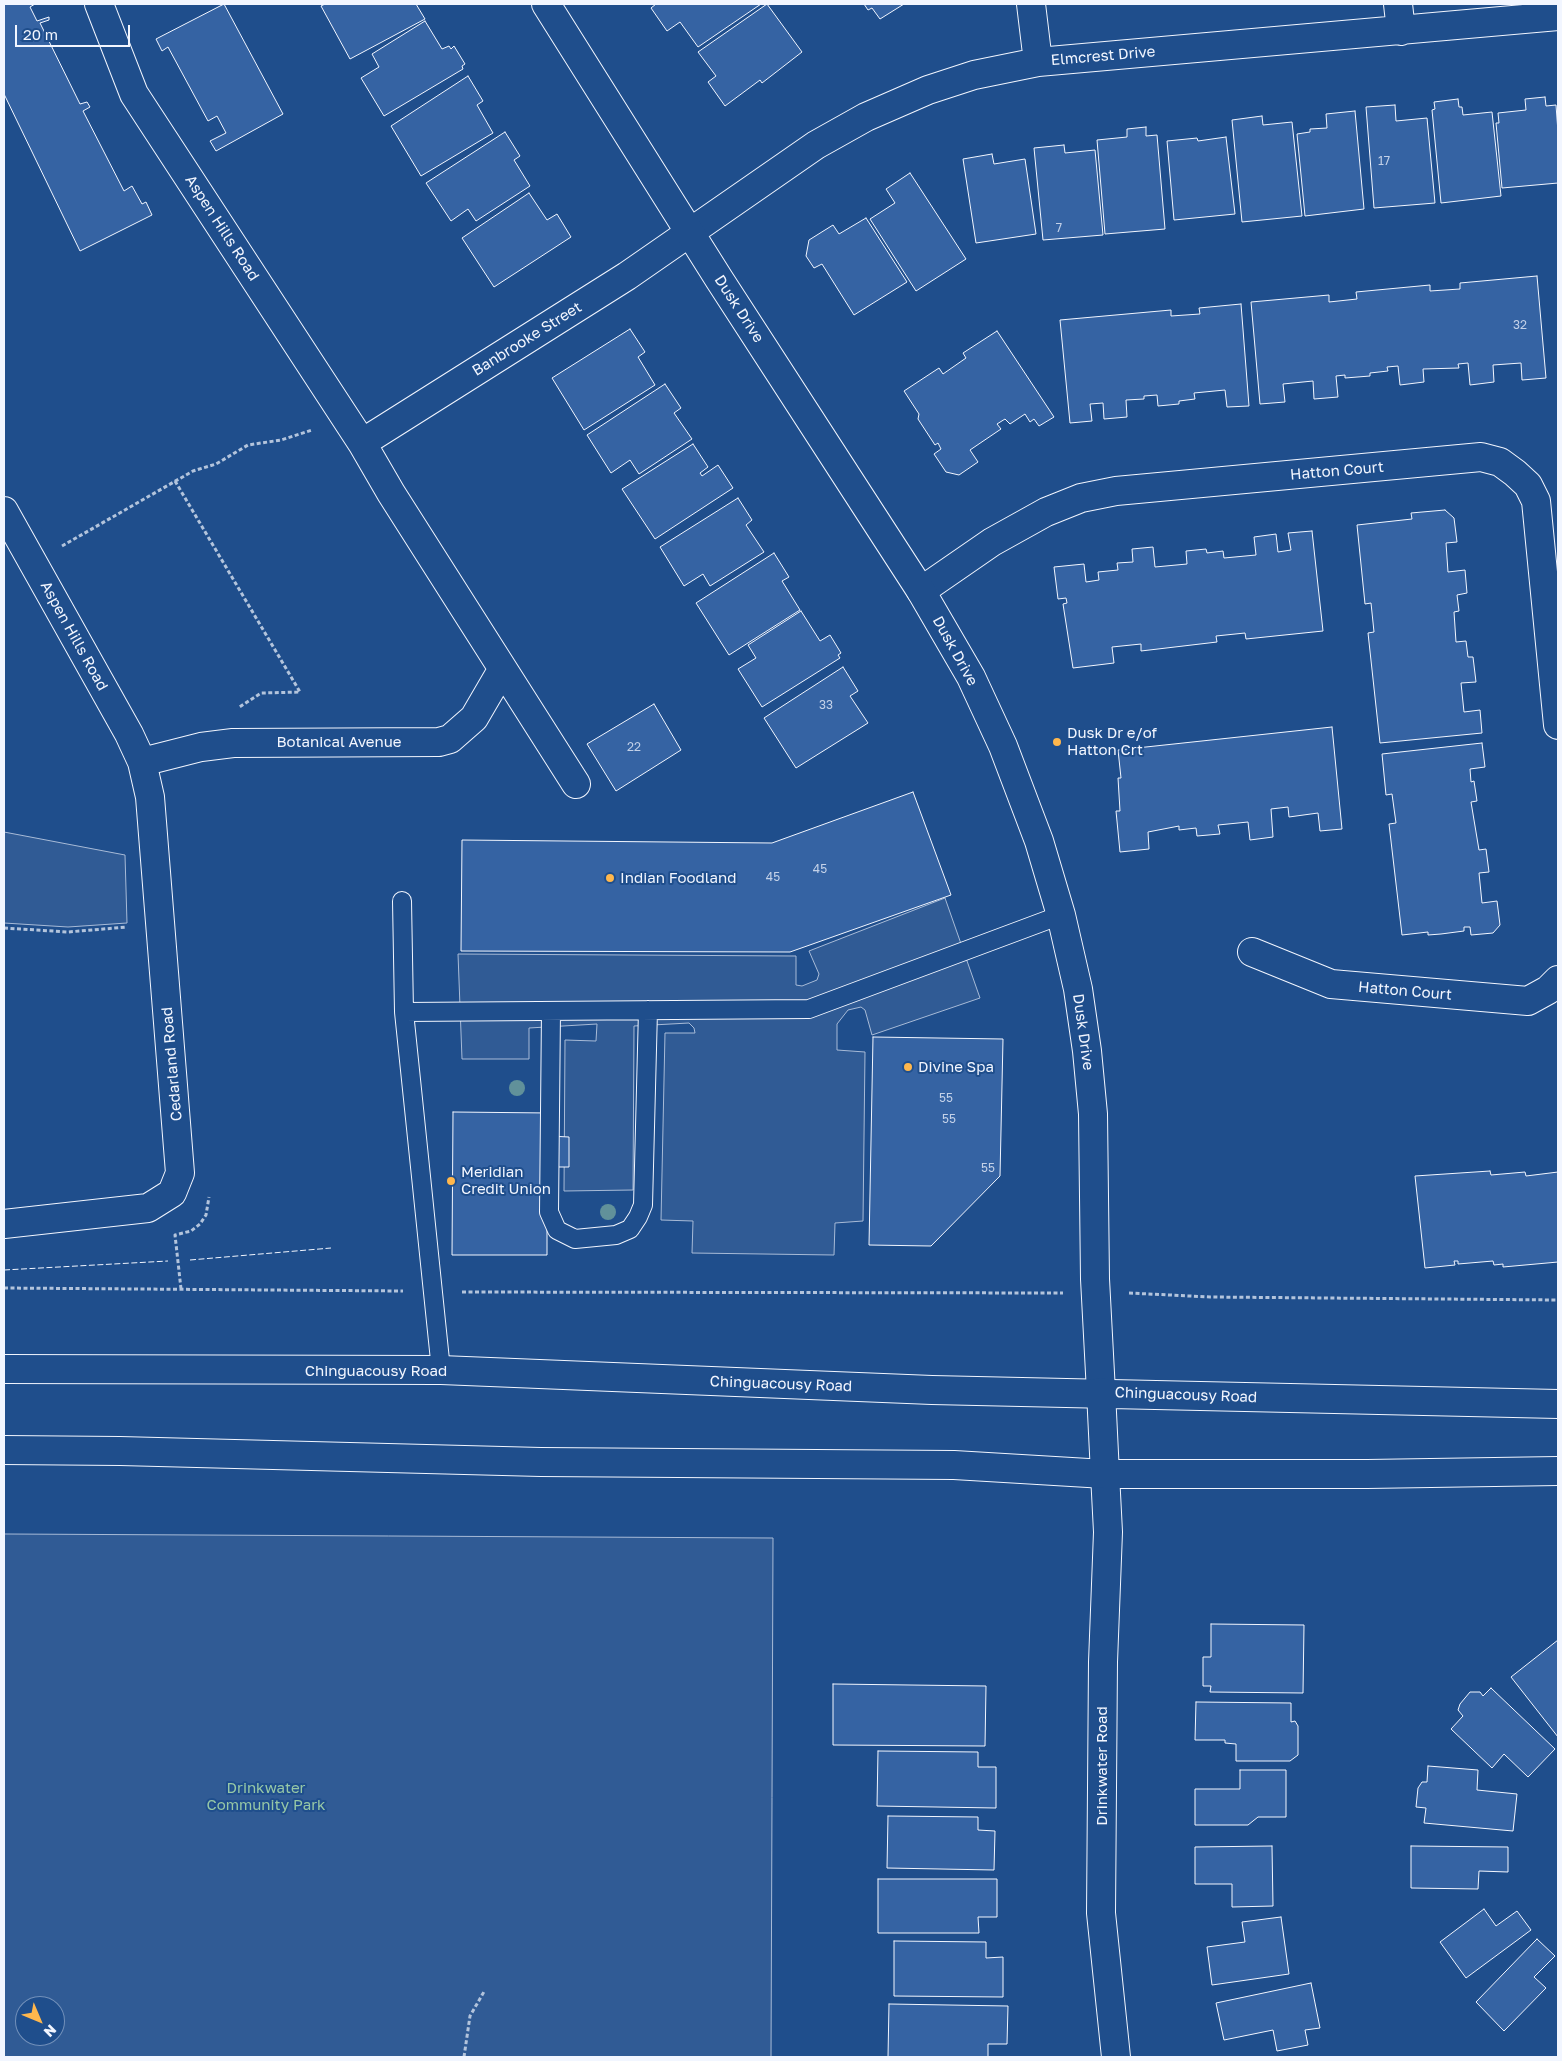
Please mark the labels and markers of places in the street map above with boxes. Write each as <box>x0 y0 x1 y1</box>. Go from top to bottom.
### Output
place label: Dusk Dr e/of Hatton Crt <box>1067 724 1157 759</box>
marker: Dusk Dr e/of Hatton Crt <box>1051 736 1063 748</box>
place label: Indian Foodland <box>620 869 736 887</box>
marker: Indian Foodland <box>604 872 616 884</box>
place label: Divine Spa <box>918 1058 994 1076</box>
marker: Divine Spa <box>902 1061 914 1073</box>
place label: Meridian Credit Union <box>461 1163 551 1198</box>
marker: Meridian Credit Union <box>445 1175 457 1187</box>

